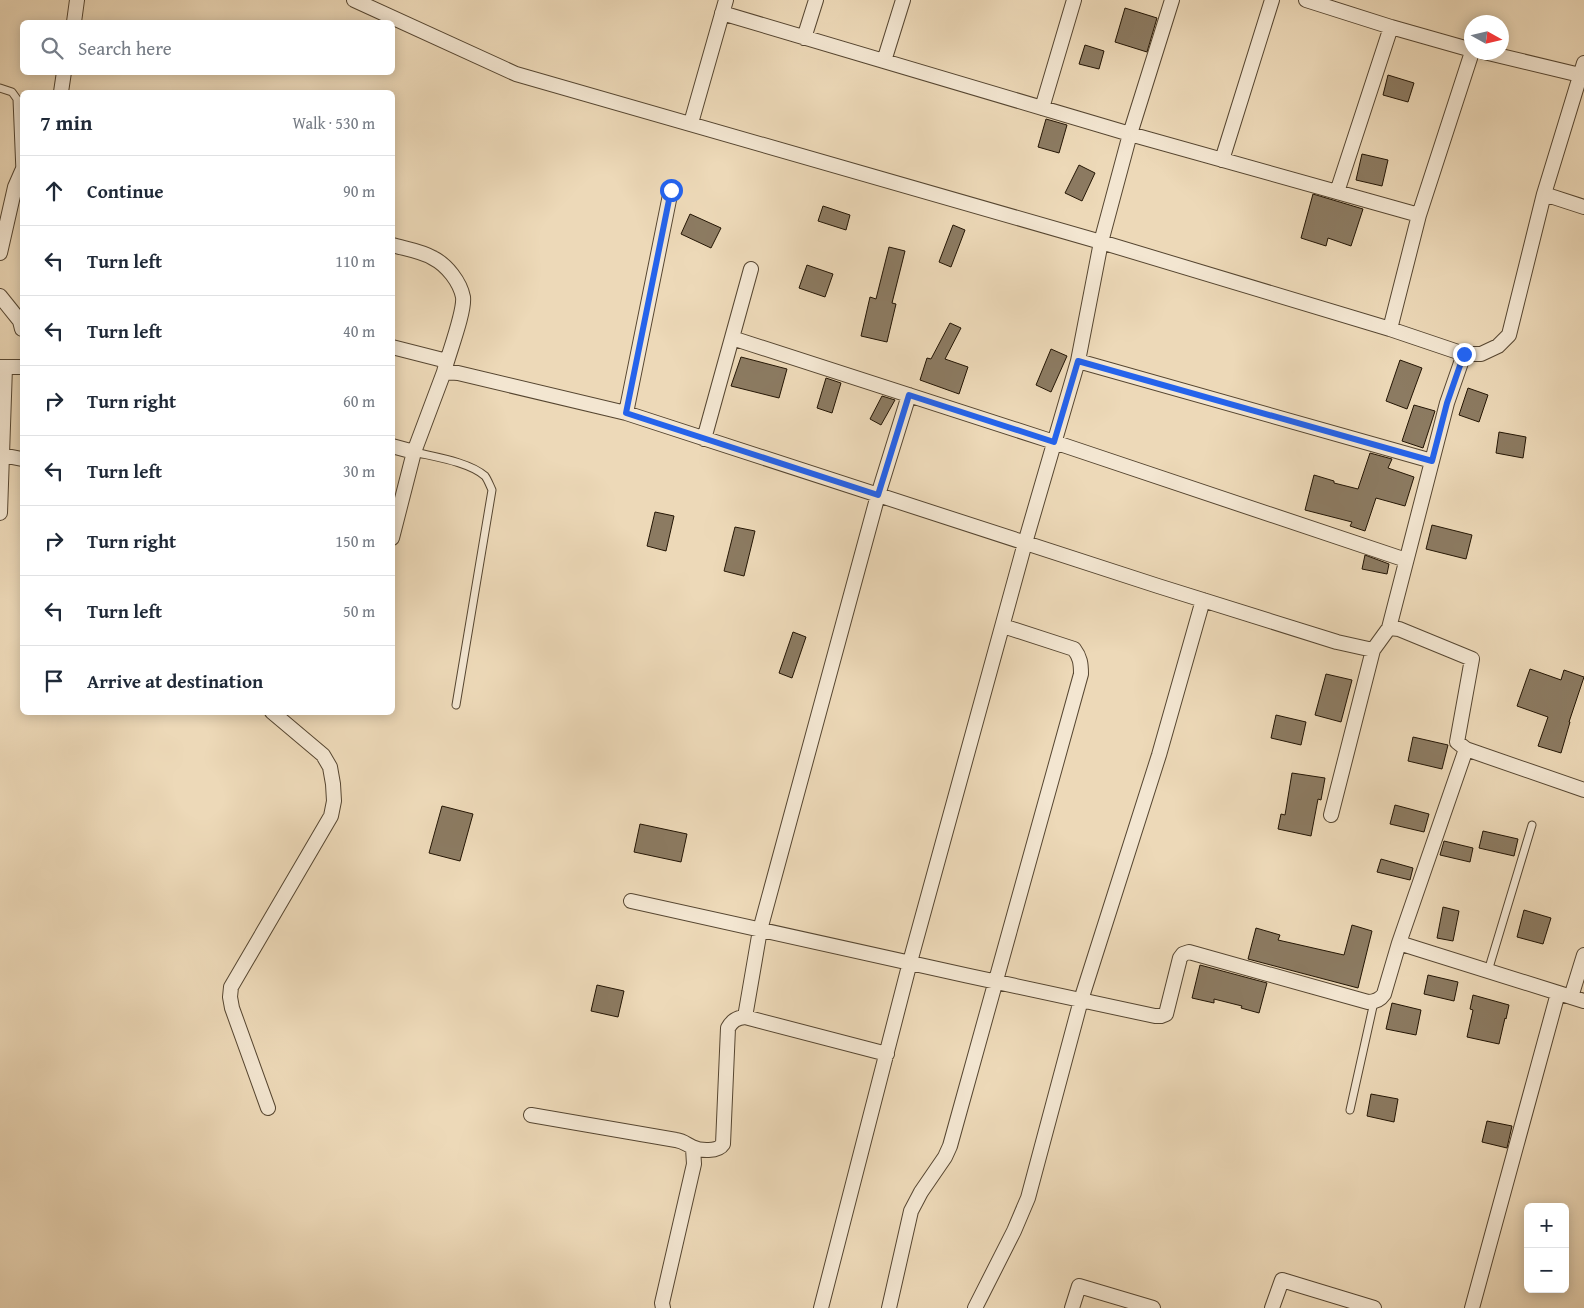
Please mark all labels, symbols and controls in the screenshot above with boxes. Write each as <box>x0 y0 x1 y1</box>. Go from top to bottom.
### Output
north arrow <box>1464 15 1509 60</box>
search box <box>20 20 395 75</box>
icon: search <box>38 34 66 62</box>
text: Search here <box>78 34 172 62</box>
text: 7 min <box>40 107 92 138</box>
text: Walk · 530 m <box>292 111 375 135</box>
icon: ahead <box>40 177 68 205</box>
text: Continue <box>87 177 164 205</box>
text: 90 m <box>343 179 375 203</box>
route start <box>660 179 683 202</box>
icon: left <box>40 247 68 275</box>
text: Turn left <box>87 247 162 275</box>
text: 110 m <box>335 249 375 273</box>
icon: left <box>40 317 68 345</box>
text: Turn left <box>87 317 162 345</box>
text: 40 m <box>343 319 375 343</box>
route end <box>1453 343 1476 366</box>
icon: right <box>40 387 68 415</box>
text: Turn right <box>87 387 176 415</box>
text: 60 m <box>343 389 375 413</box>
icon: left <box>40 457 68 485</box>
text: Turn left <box>87 457 162 485</box>
text: 30 m <box>343 459 375 483</box>
icon: right <box>40 527 68 555</box>
text: Turn right <box>87 527 176 555</box>
text: 150 m <box>335 529 375 553</box>
icon: left <box>40 597 68 625</box>
text: Turn left <box>87 597 162 625</box>
text: 50 m <box>343 599 375 623</box>
icon: arrive <box>40 667 68 695</box>
text: Arrive at destination <box>87 667 263 695</box>
map controls <box>1524 1203 1569 1293</box>
button: + <box>1524 1203 1569 1248</box>
button: − <box>1524 1248 1569 1293</box>

